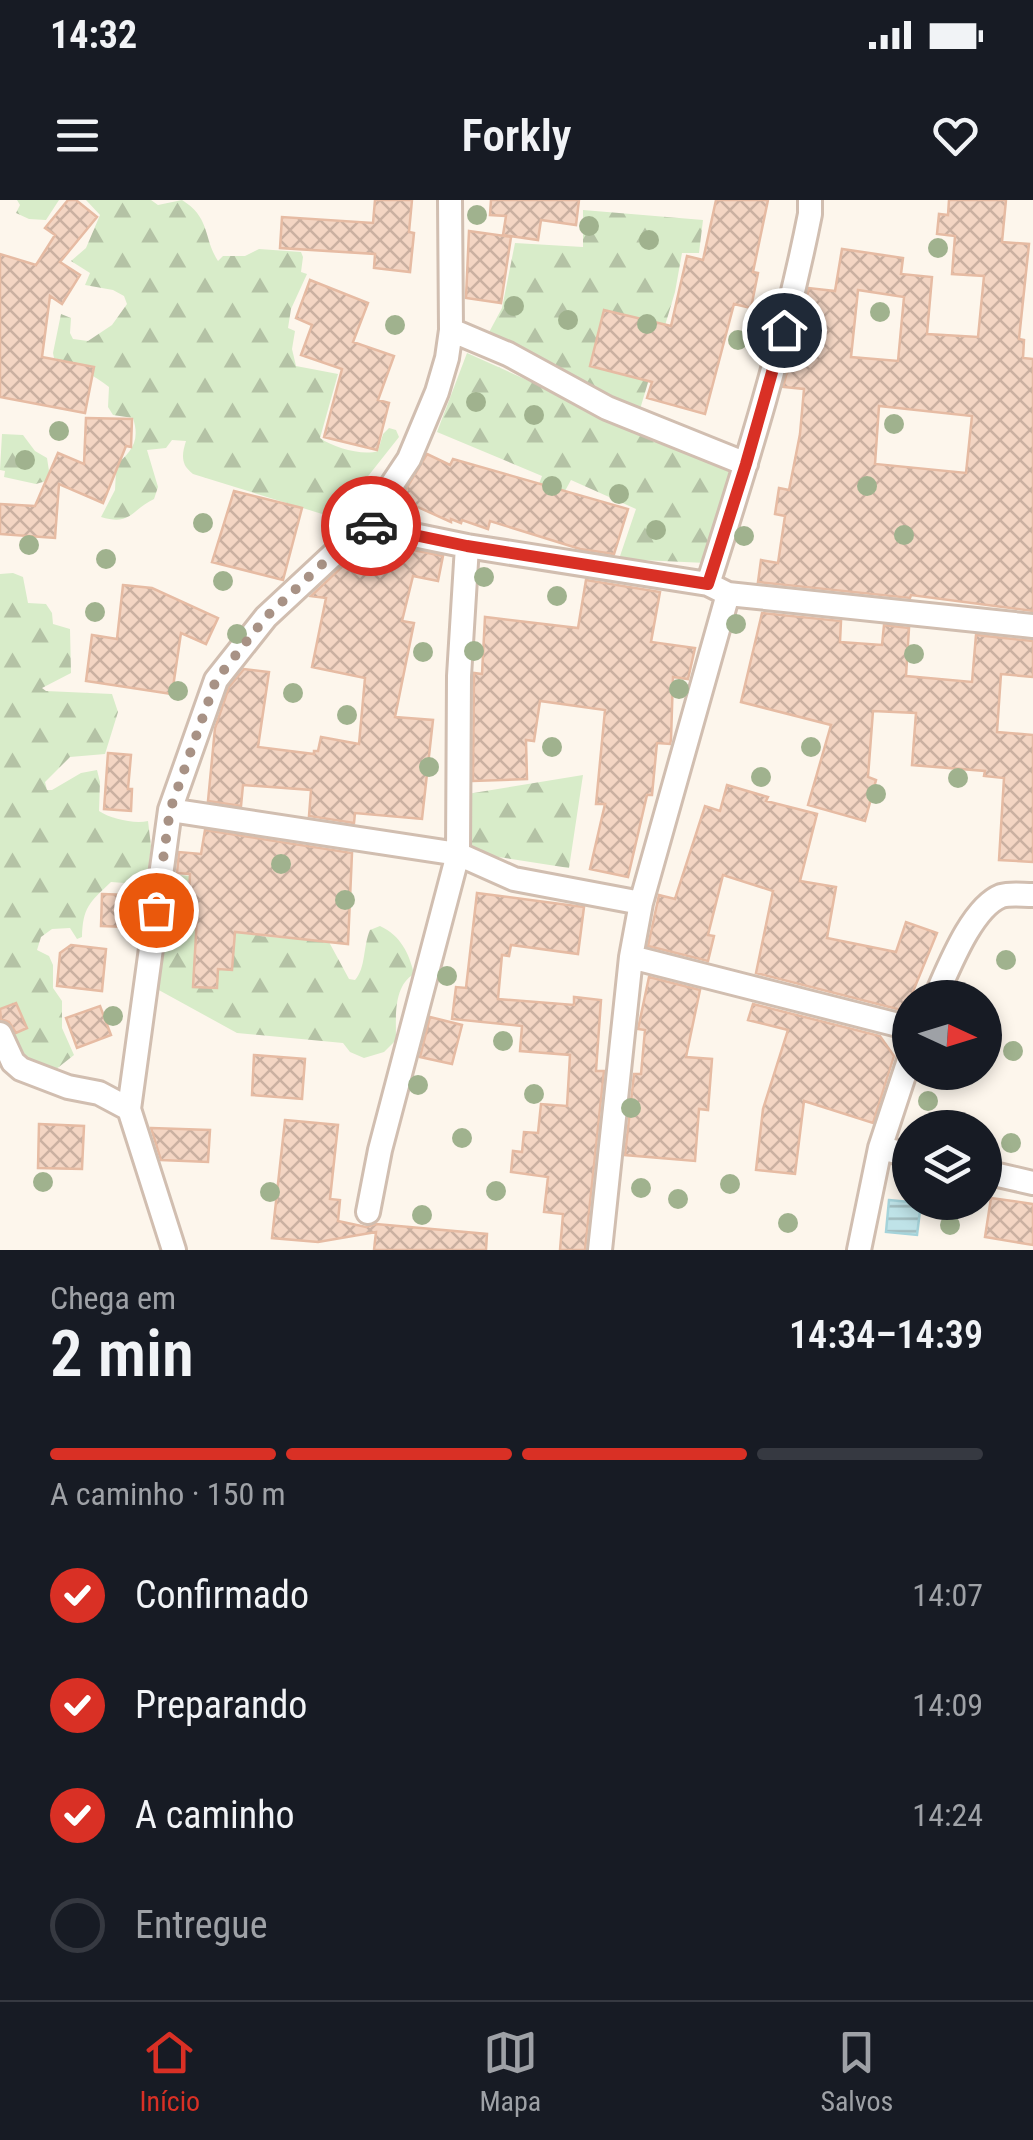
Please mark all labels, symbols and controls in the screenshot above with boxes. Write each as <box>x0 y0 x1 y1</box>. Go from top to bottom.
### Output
text: 14:32 <box>50 13 137 57</box>
icon: menu <box>50 108 105 163</box>
icon: heart <box>928 108 983 163</box>
text: Forkly <box>461 109 572 162</box>
pin <box>742 288 827 373</box>
icon: home <box>757 303 812 358</box>
courier <box>321 476 421 576</box>
icon: car <box>344 499 399 554</box>
pin <box>114 868 199 953</box>
icon: bag <box>129 883 184 938</box>
north arrow <box>892 980 1002 1090</box>
map controls <box>892 980 1002 1220</box>
button: layers <box>892 1110 1002 1220</box>
text: Chega em <box>50 1279 176 1317</box>
text: 14:34–14:39 <box>789 1313 983 1357</box>
text: 2 min <box>50 1316 194 1392</box>
text: A caminho · 150 m <box>50 1475 286 1513</box>
icon: check <box>50 1568 105 1623</box>
text: Confirmado <box>135 1573 309 1617</box>
text: 14:07 <box>912 1576 983 1614</box>
icon: check <box>50 1678 105 1733</box>
text: Preparando <box>135 1683 307 1727</box>
text: 14:09 <box>912 1686 983 1724</box>
icon: check <box>50 1788 105 1843</box>
text: A caminho <box>135 1793 295 1837</box>
text: 14:24 <box>912 1796 983 1834</box>
text: Entregue <box>135 1903 268 1947</box>
tab: Início <box>140 2025 200 2118</box>
tab: Mapa <box>479 2025 541 2118</box>
tab: Salvos <box>820 2025 893 2118</box>

